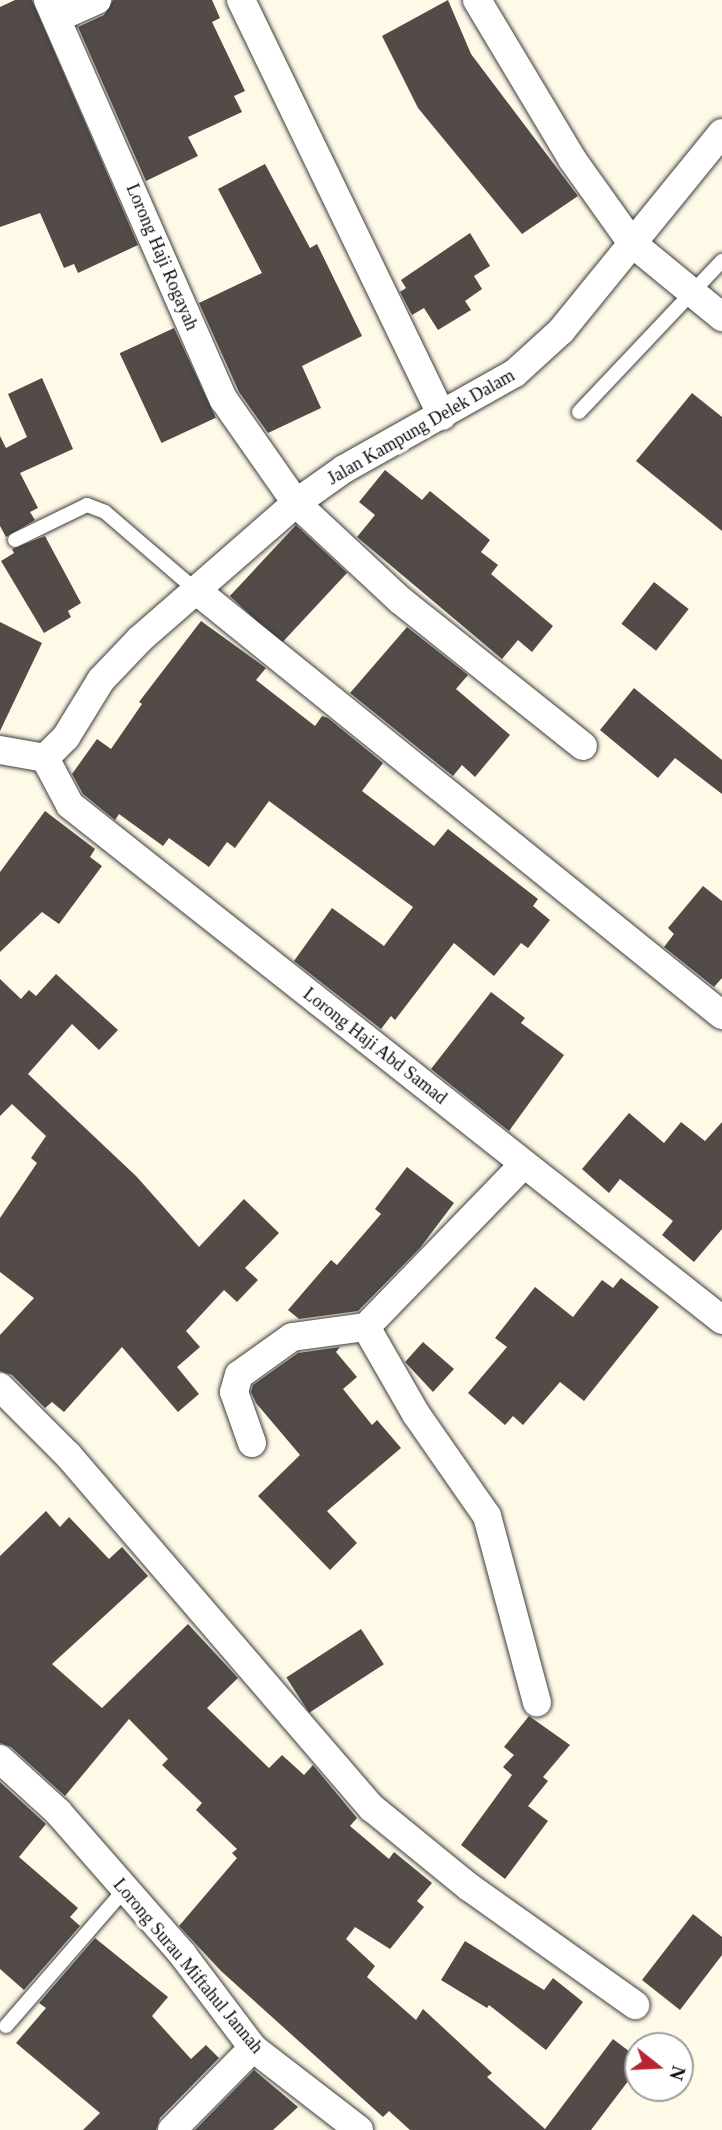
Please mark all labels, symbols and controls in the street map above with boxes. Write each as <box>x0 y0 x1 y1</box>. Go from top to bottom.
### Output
street label: Lorong Haji Rogayah <box>121 181 203 333</box>
street label: Jalan Kampung Delek Dalam <box>324 365 518 489</box>
street label: Lorong Haji Abd Samad <box>298 983 452 1109</box>
street label: Lorong Surau Miftahul Jannah <box>109 1874 267 2058</box>
north arrow <box>624 2032 694 2102</box>
text: N <box>665 2063 690 2083</box>

